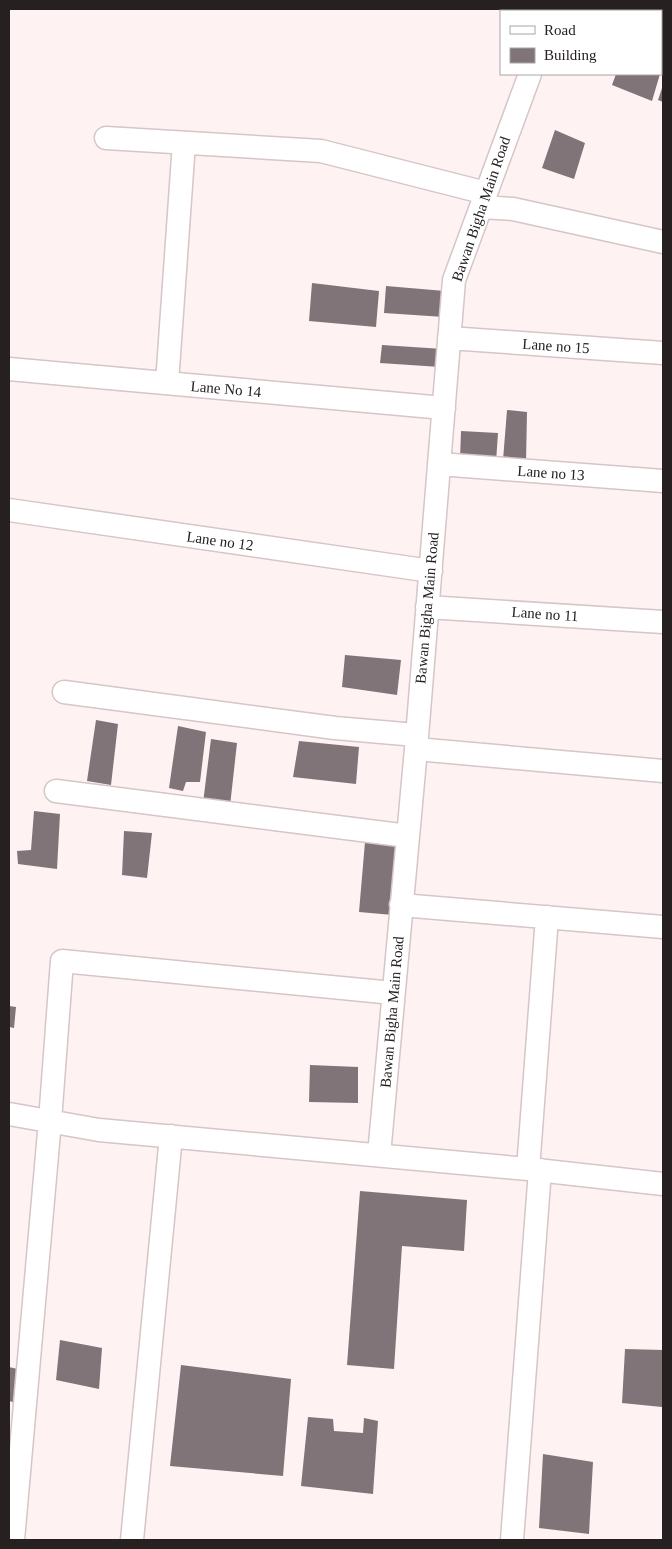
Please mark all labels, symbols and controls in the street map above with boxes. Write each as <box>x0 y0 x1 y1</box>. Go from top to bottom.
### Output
legend <box>500 10 662 75</box>
text: Road <box>544 22 576 38</box>
text: Building <box>544 47 597 63</box>
street label: Bawan Bigha Main Road <box>449 134 513 283</box>
street label: Lane no 15 <box>522 336 590 356</box>
street label: Lane No 14 <box>190 378 262 400</box>
street label: Lane no 13 <box>517 463 585 483</box>
street label: Lane no 12 <box>185 528 255 554</box>
street label: Bawan Bigha Main Road <box>412 531 442 684</box>
street label: Lane no 11 <box>511 604 579 624</box>
street label: Bawan Bigha Main Road <box>377 935 407 1088</box>

